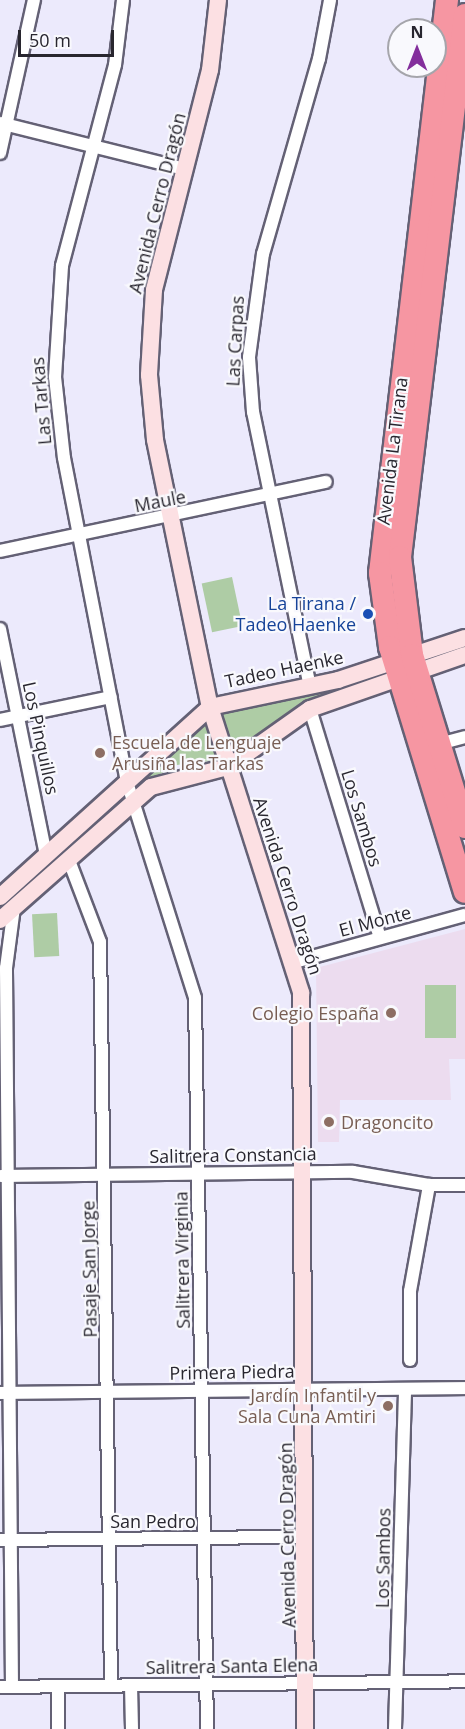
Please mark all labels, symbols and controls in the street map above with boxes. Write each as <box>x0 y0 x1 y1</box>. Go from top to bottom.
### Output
scale bar <box>21 18 117 56</box>
north arrow <box>387 18 447 78</box>
text: N <box>410 21 424 43</box>
text: 50 m <box>29 28 71 52</box>
street label: Avenida Cerro Dragón <box>124 110 190 296</box>
street label: Las Carpas <box>222 295 248 387</box>
street label: Las Tarkas <box>26 356 56 446</box>
street label: Avenida La Tirana <box>372 376 412 526</box>
street label: Maule <box>132 485 188 517</box>
place label: La Tirana / Tadeo Haenke <box>235 593 356 636</box>
marker: La Tirana / Tadeo Haenke <box>361 607 375 621</box>
street label: Tadeo Haenke <box>223 646 345 692</box>
street label: Los Pinquillos <box>18 680 64 796</box>
place label: Escuela de Lenguaje Arusiña las Tarkas <box>112 732 281 774</box>
marker: Escuela de Lenguaje Arusiña las Tarkas <box>93 746 107 760</box>
street label: Los Sambos <box>337 767 387 869</box>
street label: Avenida Cerro Dragón <box>249 794 327 978</box>
street label: El Monte <box>337 901 413 941</box>
place label: Colegio España <box>252 1002 379 1024</box>
marker: Colegio España <box>384 1006 398 1020</box>
place label: Dragoncito <box>341 1111 433 1133</box>
marker: Dragoncito <box>322 1115 336 1129</box>
street label: Salitrera Constancia <box>149 1143 317 1167</box>
street label: Salitrera Virginia <box>170 1191 194 1329</box>
street label: Pasaje San Jorge <box>77 1200 101 1338</box>
street label: Primera Piedra <box>169 1360 295 1384</box>
place label: Jardín Infantil y Sala Cuna Amtiri <box>238 1385 376 1428</box>
marker: Jardín Infantil y Sala Cuna Amtiri <box>381 1399 395 1413</box>
street label: Avenida Cerro Dragón <box>275 1442 299 1628</box>
street label: Los Sambos <box>371 1508 395 1608</box>
street label: San Pedro <box>110 1510 196 1532</box>
street label: Salitrera Santa Elena <box>146 1654 318 1678</box>

